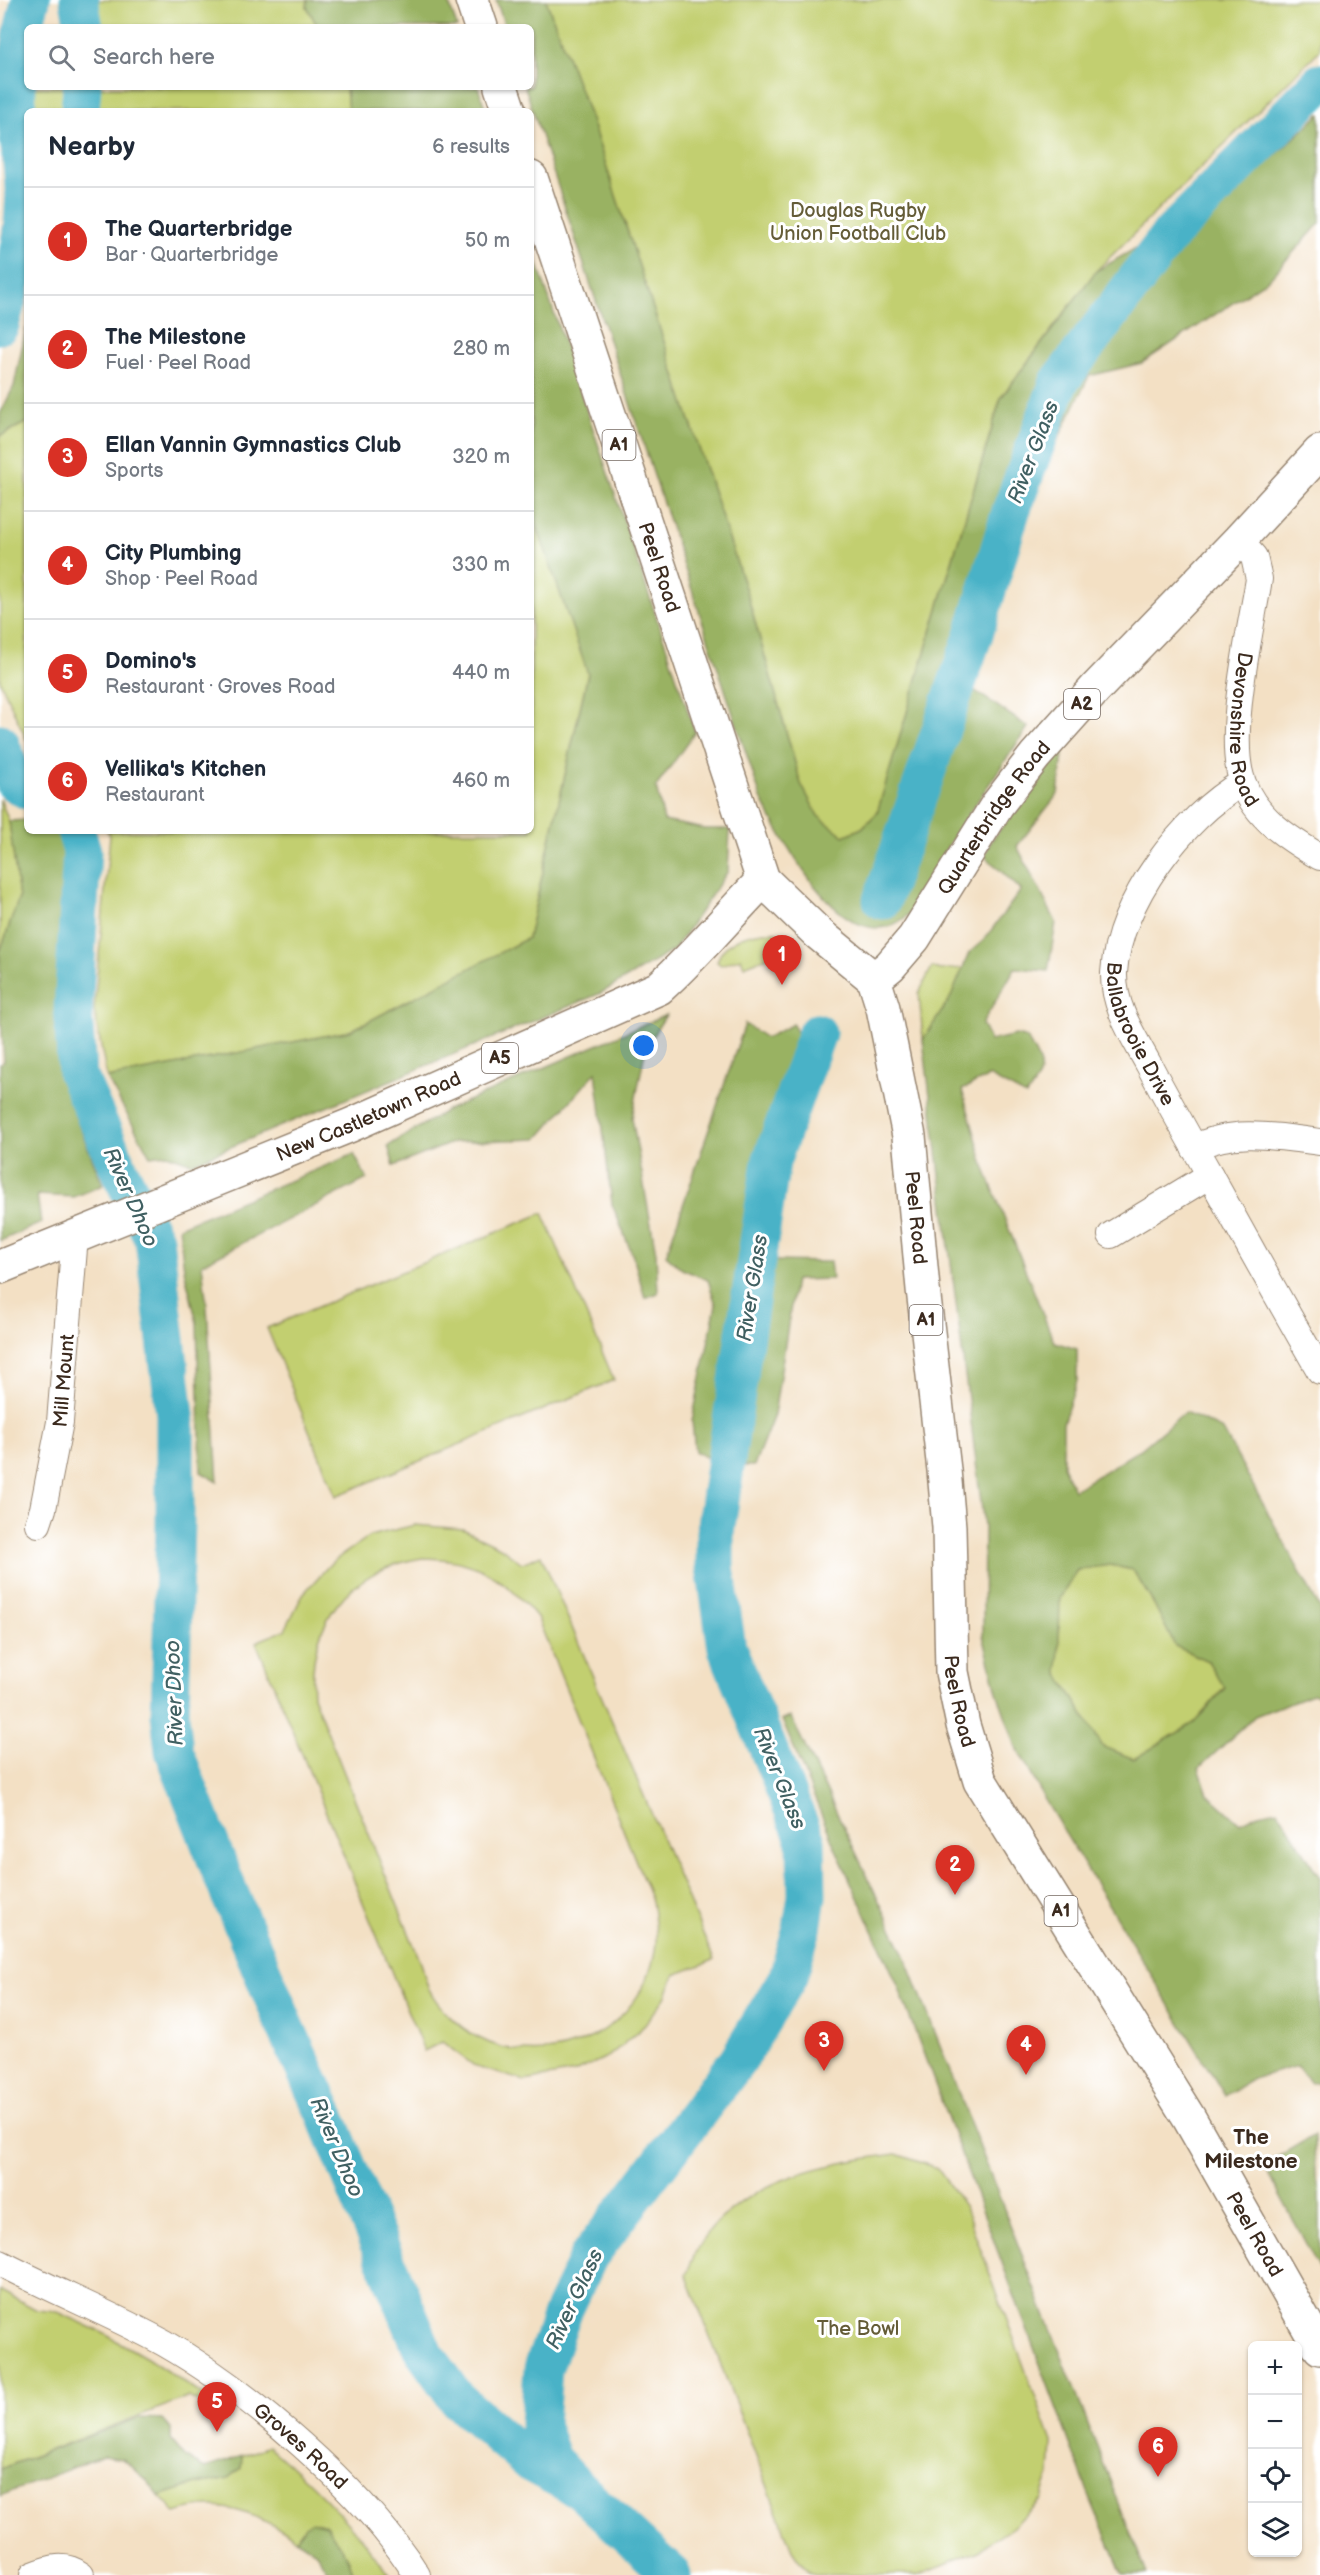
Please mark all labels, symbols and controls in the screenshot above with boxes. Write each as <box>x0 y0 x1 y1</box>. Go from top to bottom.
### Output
search box <box>24 24 534 90</box>
icon: search <box>45 41 78 74</box>
text: Search here <box>93 44 215 71</box>
text: Nearby <box>48 132 135 163</box>
text: 6 results <box>432 135 510 159</box>
park label: Douglas Rugby Union Football Club <box>770 199 946 246</box>
text: The Quarterbridge <box>105 216 292 243</box>
text: 1 <box>63 229 72 253</box>
text: 50 m <box>465 229 510 253</box>
text: Bar · Quarterbridge <box>105 243 278 267</box>
text: The Milestone <box>105 324 246 351</box>
text: 2 <box>62 337 73 361</box>
text: 280 m <box>453 337 510 361</box>
text: Fuel · Peel Road <box>105 351 251 375</box>
water label: River Glass <box>1003 397 1065 507</box>
road number: A1 <box>602 430 636 460</box>
text: Ellan Vannin Gymnastics Club <box>105 432 401 459</box>
text: 3 <box>62 445 73 469</box>
text: 320 m <box>452 445 510 469</box>
text: Sports <box>105 459 163 483</box>
street label: Peel Road <box>633 519 685 616</box>
text: City Plumbing <box>105 540 241 567</box>
text: 4 <box>62 553 73 577</box>
text: 330 m <box>452 553 510 577</box>
text: Shop · Peel Road <box>105 567 258 591</box>
text: Domino's <box>105 648 196 675</box>
street label: Devonshire Road <box>1224 650 1264 812</box>
text: 5 <box>62 661 73 685</box>
text: 440 m <box>452 661 510 685</box>
text: Restaurant · Groves Road <box>105 675 336 699</box>
road number: A2 <box>1064 689 1100 719</box>
street label: Quarterbridge Road <box>933 736 1056 900</box>
text: Vellika's Kitchen <box>105 756 266 783</box>
text: 6 <box>61 769 74 793</box>
text: 460 m <box>452 769 510 793</box>
text: Restaurant <box>105 783 205 807</box>
pin: 1 <box>762 936 802 985</box>
street label: Ballabrooie Drive <box>1101 961 1180 1110</box>
your location <box>629 1031 658 1060</box>
road number: A5 <box>482 1043 518 1073</box>
street label: New Castletown Road <box>273 1067 465 1167</box>
water label: River Dhoo <box>98 1144 163 1251</box>
street label: Peel Road <box>899 1170 932 1265</box>
water label: River Glass <box>732 1233 773 1343</box>
road number: A1 <box>910 1305 942 1335</box>
street label: Mill Mount <box>49 1333 80 1428</box>
water label: River Dhoo <box>160 1640 189 1746</box>
street label: Peel Road <box>938 1655 980 1750</box>
water label: River Glass <box>748 1724 811 1833</box>
pin: 2 <box>936 1846 974 1895</box>
road number: A1 <box>1044 1896 1078 1926</box>
pin: 3 <box>804 2022 844 2071</box>
pin: 4 <box>1006 2026 1046 2075</box>
water label: River Dhoo <box>304 2094 369 2201</box>
district label: The Milestone <box>1204 2125 1298 2174</box>
street label: Peel Road <box>1221 2188 1288 2281</box>
water label: River Glass <box>540 2245 609 2353</box>
park label: The Bowl <box>817 2317 899 2341</box>
map controls <box>1248 2341 1302 2557</box>
button: + <box>1248 2341 1302 2395</box>
pin: 5 <box>198 2382 236 2432</box>
button: − <box>1248 2395 1302 2449</box>
street label: Groves Road <box>248 2398 352 2495</box>
pin: 6 <box>1138 2428 1178 2477</box>
button: locate <box>1248 2449 1302 2503</box>
button: layers <box>1248 2503 1302 2557</box>

